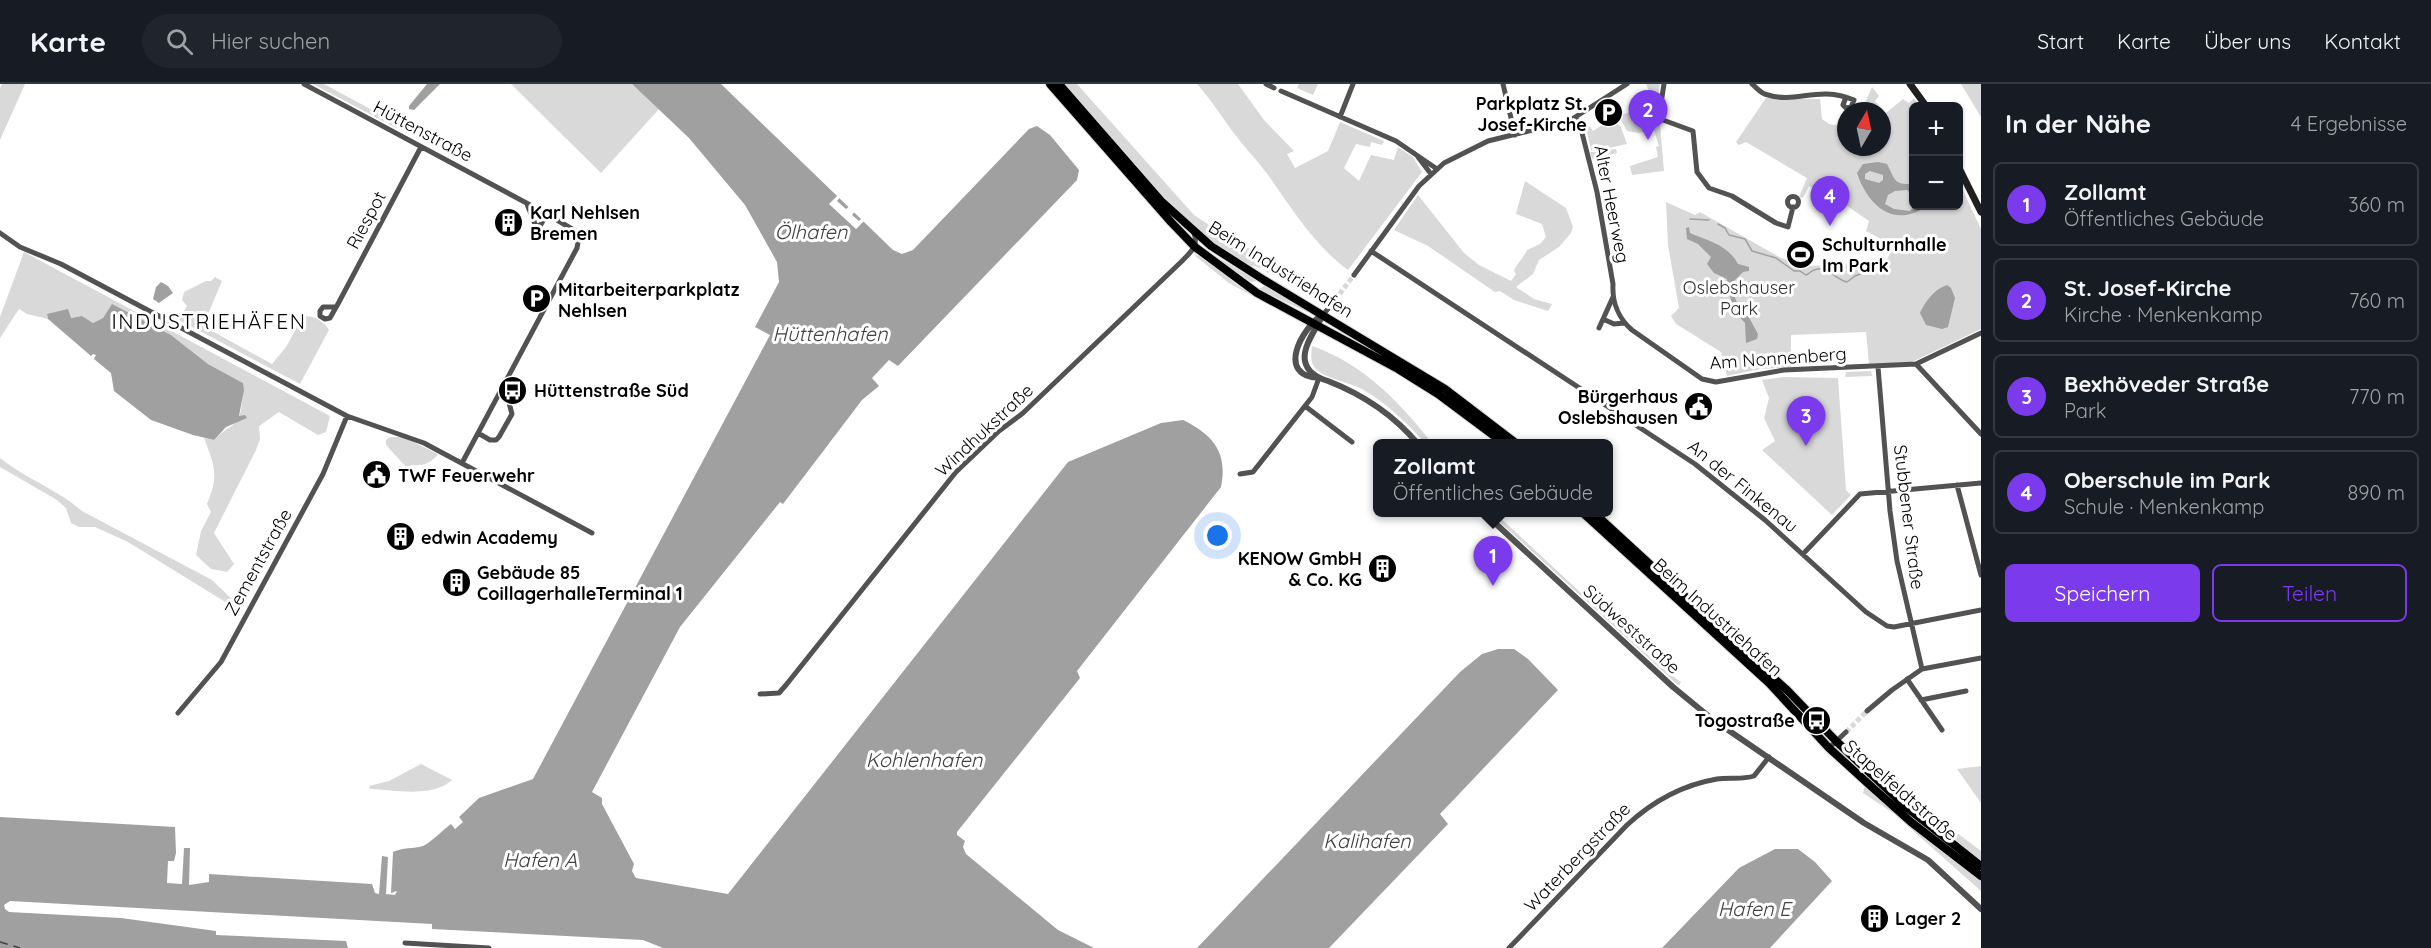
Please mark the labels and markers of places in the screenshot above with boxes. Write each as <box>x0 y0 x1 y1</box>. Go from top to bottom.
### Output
pin: 2 <box>1628 91 1668 140</box>
place label: Parkplatz St. Josef-Kirche <box>1476 92 1587 136</box>
parking icon: Parkplatz St. Josef-Kirche <box>1592 97 1624 129</box>
pin: 4 <box>1810 176 1850 226</box>
place label: Karl Nehlsen Bremen <box>530 201 640 245</box>
building icon: Karl Nehlsen Bremen <box>493 206 525 238</box>
place label: Schulturnhalle Im Park <box>1822 233 1947 277</box>
sports icon: Schulturnhalle Im Park <box>1785 238 1817 270</box>
place label: Mitarbeiterparkplatz Nehlsen <box>558 278 740 322</box>
parking icon: Mitarbeiterparkplatz Nehlsen <box>521 283 553 315</box>
bus stop icon: Hüttenstraße Süd <box>497 374 529 406</box>
place label: Hüttenstraße Süd <box>534 379 689 402</box>
place label: Bürgerhaus Oslebshausen <box>1558 385 1678 429</box>
public building icon: Bürgerhaus Oslebshausen <box>1683 390 1715 422</box>
pin: 3 <box>1786 396 1826 446</box>
public building icon: TWF Feuerwehr <box>361 459 393 491</box>
place label: TWF Feuerwehr <box>398 464 535 487</box>
building icon: edwin Academy <box>384 521 416 553</box>
place label: edwin Academy <box>421 526 558 549</box>
pin: 1 <box>1474 536 1512 586</box>
place label: KENOW GmbH & Co. KG <box>1238 547 1362 591</box>
building icon: KENOW GmbH & Co. KG <box>1367 552 1399 584</box>
place label: Gebäude 85 CoillagerhalleTerminal 1 <box>477 561 683 605</box>
building icon: Gebäude 85 CoillagerhalleTerminal 1 <box>440 566 472 598</box>
bus stop icon: Togostraße <box>1800 704 1832 736</box>
place label: Togostraße <box>1695 709 1795 732</box>
building icon: Lager 2 <box>1858 902 1890 934</box>
place label: Lager 2 <box>1895 907 1961 930</box>

